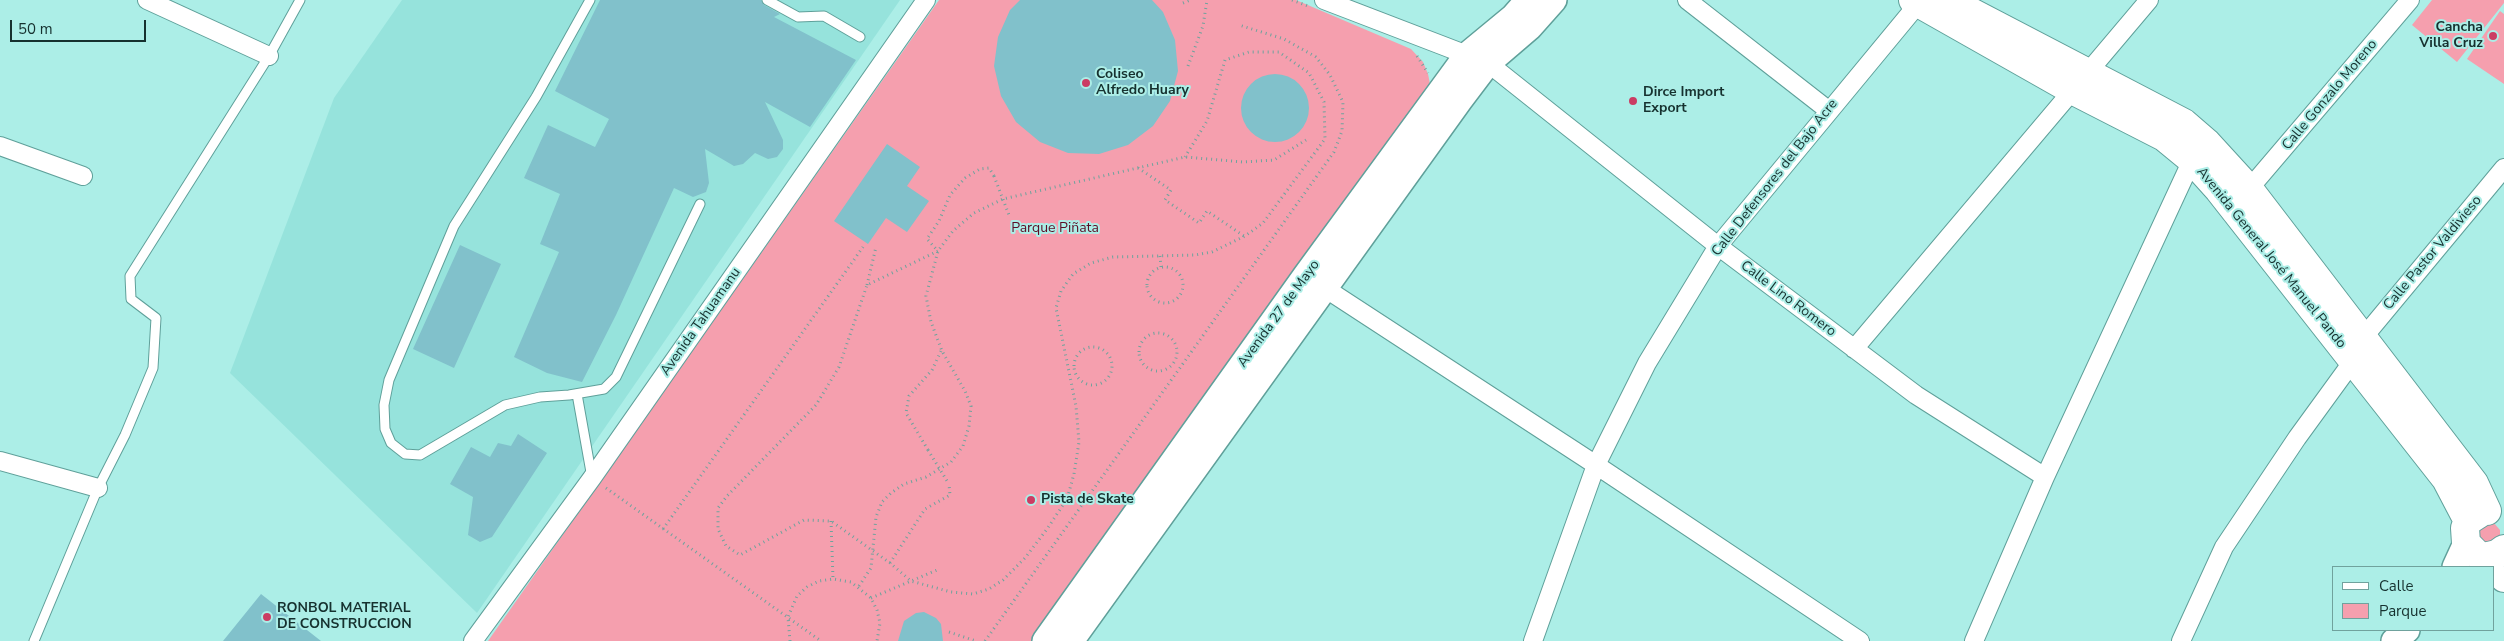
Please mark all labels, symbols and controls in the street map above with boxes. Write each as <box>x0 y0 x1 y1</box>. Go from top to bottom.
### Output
scale bar <box>12 10 149 42</box>
text: 50 m <box>18 19 53 39</box>
place label: Cancha Villa Cruz <box>2419 20 2483 52</box>
marker: Cancha Villa Cruz <box>2487 30 2499 42</box>
street label: Calle Gonzalo Moreno <box>2279 36 2381 154</box>
place label: Coliseo Alfredo Huary <box>1096 67 1189 100</box>
marker: Coliseo Alfredo Huary <box>1080 77 1092 89</box>
place label: Dirce Import Export <box>1643 85 1724 118</box>
marker: Dirce Import Export <box>1627 95 1639 107</box>
street label: Calle Defensores del Bajo Acre <box>1708 96 1842 260</box>
street label: Avenida General José Manuel Pando <box>2193 164 2349 352</box>
street label: Calle Pastor Valdivieso <box>2380 192 2486 314</box>
park label: Parque Piñata <box>1011 221 1099 237</box>
street label: Avenida 27 de Mayo <box>1234 257 1324 371</box>
street label: Calle Lino Romero <box>1737 258 1839 340</box>
street label: Avenida Tahuamanu <box>657 265 745 379</box>
place label: Pista de Skate <box>1041 492 1134 508</box>
marker: Pista de Skate <box>1025 494 1037 506</box>
legend <box>2332 566 2494 631</box>
text: Calle <box>2379 576 2414 596</box>
place label: RONBOL MATERIAL DE CONSTRUCCION <box>277 601 412 634</box>
text: Parque <box>2379 601 2427 621</box>
marker: RONBOL MATERIAL DE CONSTRUCCION <box>261 611 273 623</box>

